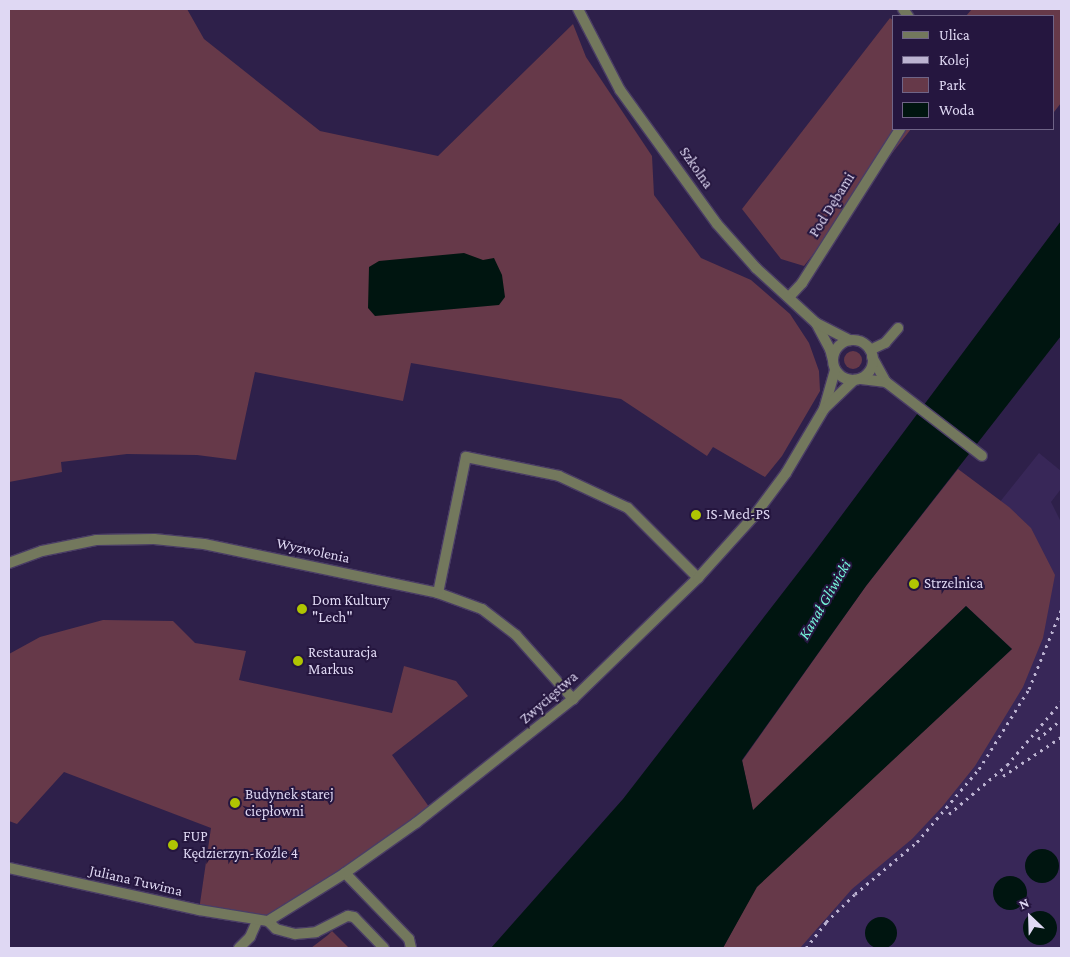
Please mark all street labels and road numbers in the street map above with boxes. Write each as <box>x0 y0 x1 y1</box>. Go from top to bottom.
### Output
street label: Szkolna <box>675 144 717 192</box>
street label: Pod Dębami <box>805 169 859 241</box>
street label: Wyzwolenia <box>275 534 351 568</box>
street label: Zwycięstwa <box>516 668 582 728</box>
street label: Juliana Tuwima <box>88 862 184 900</box>

